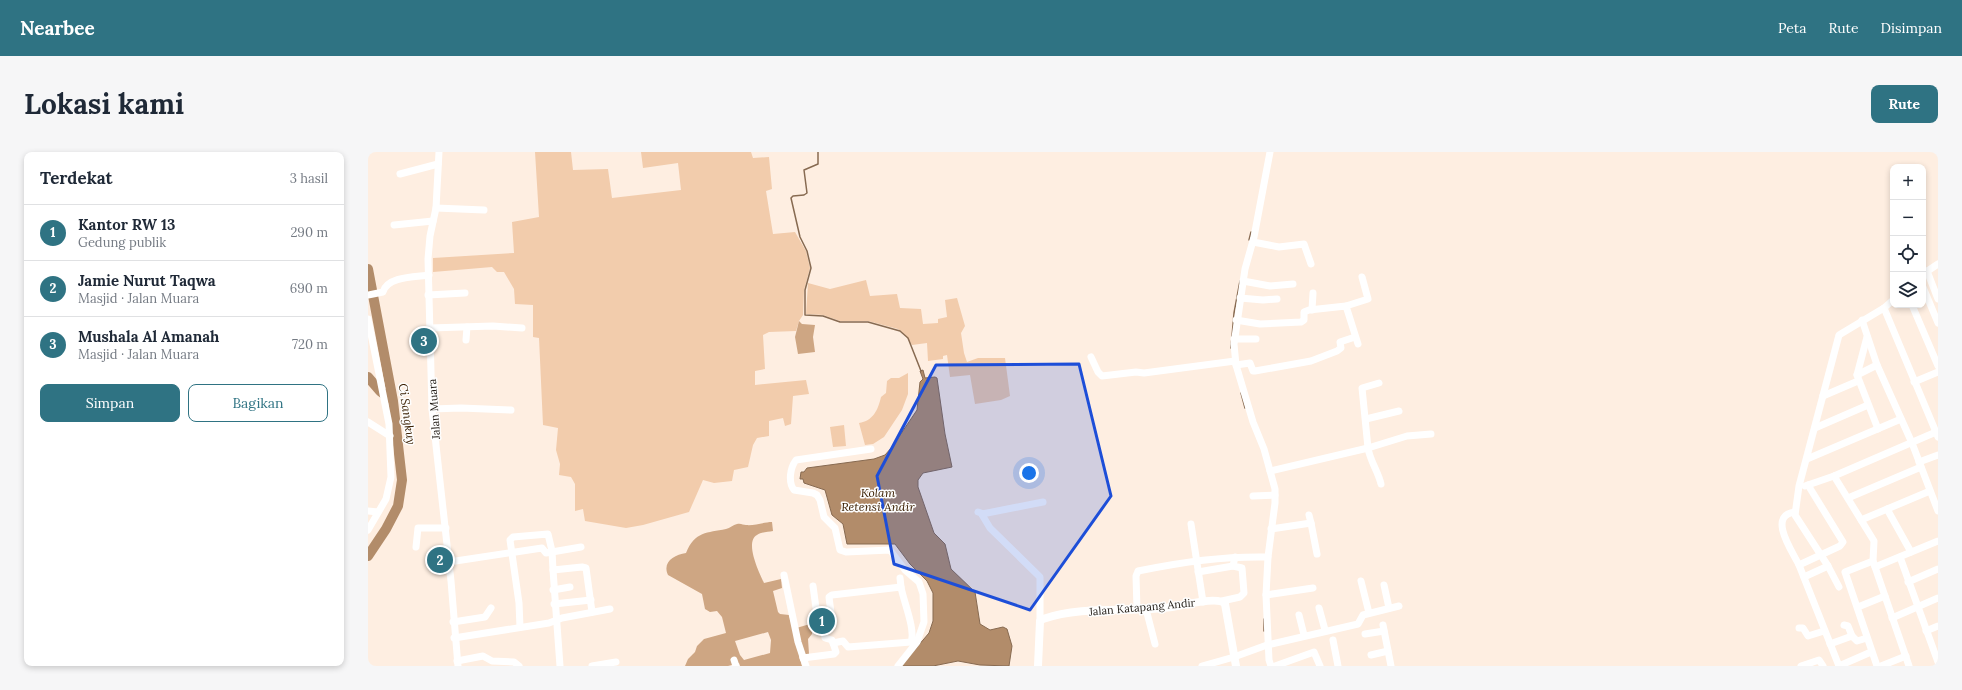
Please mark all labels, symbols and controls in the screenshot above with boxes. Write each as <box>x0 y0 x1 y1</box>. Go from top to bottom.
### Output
text: Nearbee <box>20 16 95 40</box>
text: Peta <box>1778 19 1806 37</box>
text: Rute <box>1828 19 1859 37</box>
text: Disimpan <box>1881 19 1942 37</box>
button: Rute <box>1871 85 1938 123</box>
text: Lokasi kami <box>24 86 184 122</box>
map controls <box>1890 164 1926 308</box>
button: + <box>1890 164 1926 200</box>
text: Terdekat <box>40 167 113 189</box>
text: 3 hasil <box>290 170 328 187</box>
button: − <box>1890 200 1926 236</box>
text: Kantor RW 13 <box>78 215 175 234</box>
text: 1 <box>50 224 56 241</box>
text: 290 m <box>290 224 328 241</box>
text: Gedung publik <box>78 234 166 251</box>
button: locate <box>1890 236 1926 272</box>
text: Jamie Nurut Taqwa <box>78 271 216 290</box>
button: layers <box>1890 272 1926 308</box>
text: 2 <box>50 280 56 297</box>
text: 690 m <box>290 280 328 297</box>
text: Masjid · Jalan Muara <box>78 290 199 307</box>
pin: 3 <box>411 326 437 356</box>
text: Mushala Al Amanah <box>78 327 219 346</box>
text: 3 <box>49 336 57 353</box>
text: 720 m <box>292 336 328 353</box>
text: Masjid · Jalan Muara <box>78 346 199 363</box>
street label: Jalan Muara <box>425 378 443 441</box>
water label: Ci Sangkuy <box>396 382 419 446</box>
button: Simpan <box>40 384 180 422</box>
button: Bagikan <box>188 384 328 422</box>
your location <box>1019 463 1039 483</box>
water label: Kolam Retensi Andir <box>841 485 915 514</box>
pin: 2 <box>427 545 453 575</box>
street label: Jalan Katapang Andir <box>1087 595 1196 619</box>
pin: 1 <box>809 606 835 636</box>

